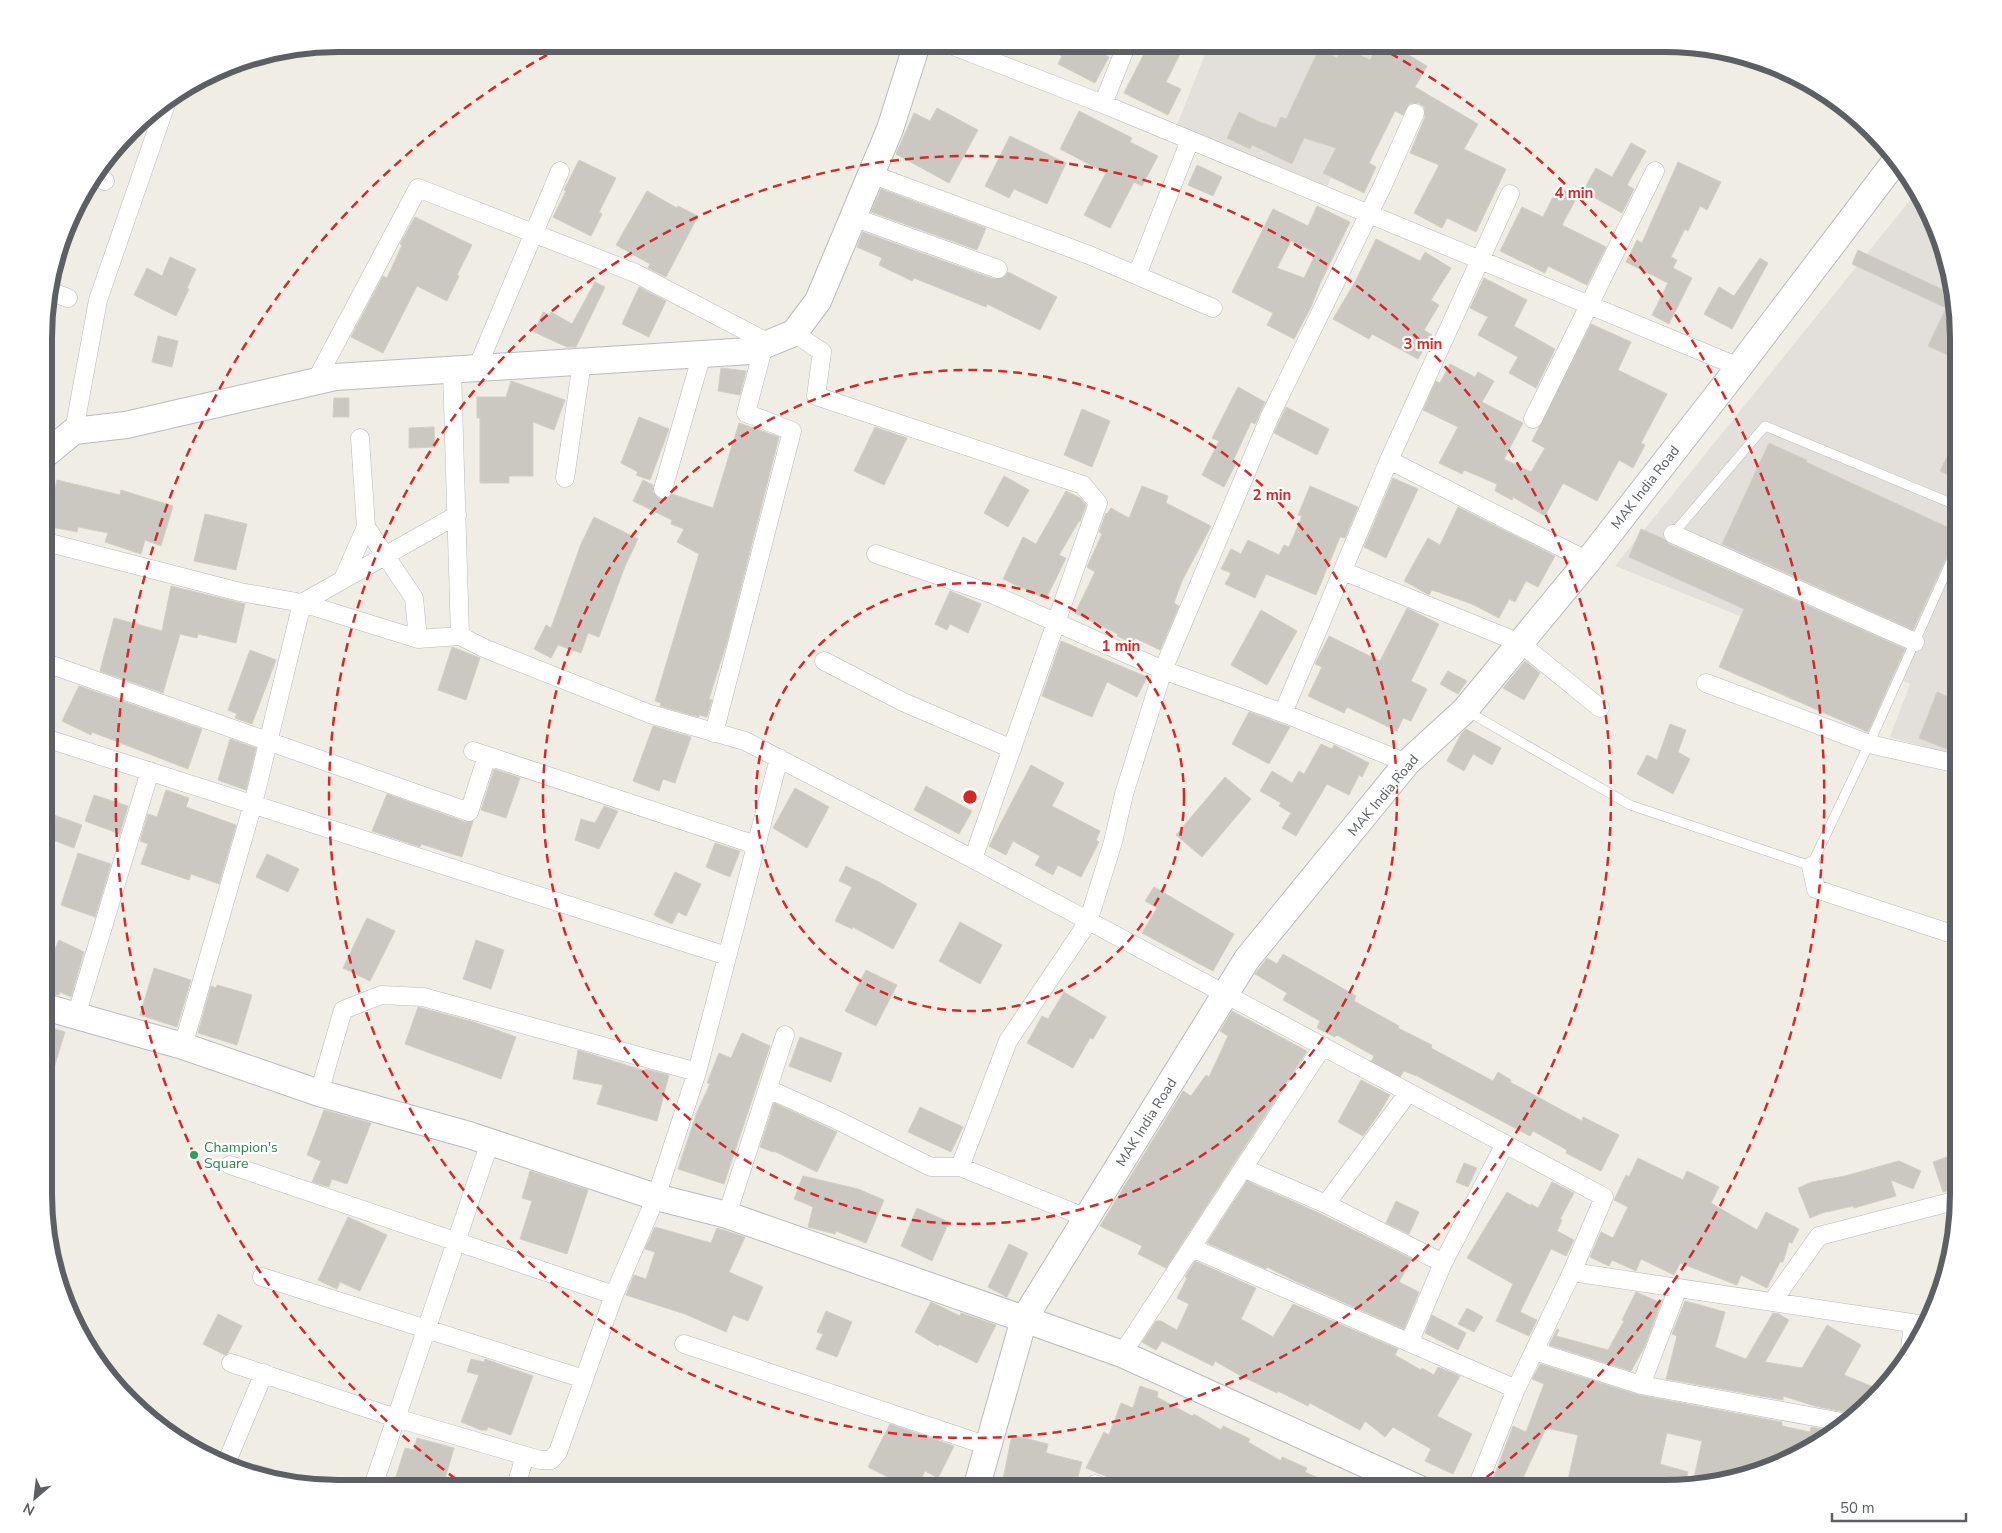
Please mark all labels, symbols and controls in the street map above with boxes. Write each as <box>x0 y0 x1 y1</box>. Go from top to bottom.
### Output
text: 4 min <box>1555 183 1593 203</box>
text: 3 min <box>1404 334 1442 354</box>
street label: MAK India Road <box>1607 442 1684 533</box>
text: 2 min <box>1253 485 1291 505</box>
text: 1 min <box>1102 636 1140 656</box>
street label: MAK India Road <box>1344 751 1423 840</box>
centre of rings <box>961 788 979 806</box>
street label: MAK India Road <box>1112 1074 1181 1170</box>
place label: Champion's Square <box>204 1138 278 1173</box>
marker: Champion's Square <box>188 1149 200 1161</box>
north arrow <box>10 1473 60 1523</box>
scale bar <box>1832 1490 1966 1522</box>
text: N <box>20 1498 38 1520</box>
text: 50 m <box>1840 1498 1875 1518</box>

